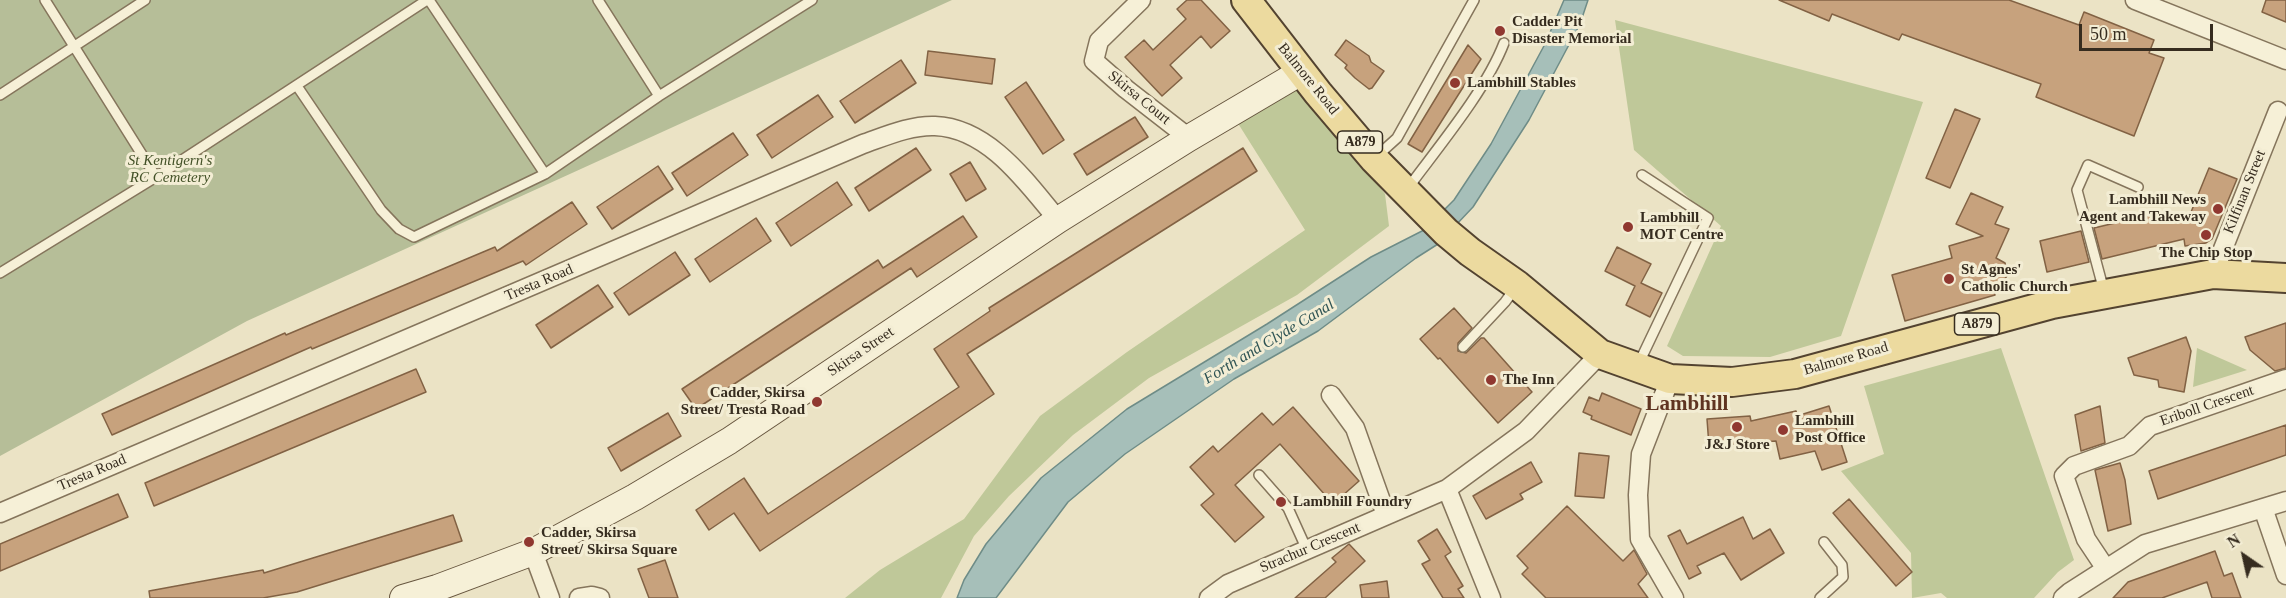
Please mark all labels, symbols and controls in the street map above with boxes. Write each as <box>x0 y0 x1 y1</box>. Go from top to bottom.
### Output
scale bar <box>2082 12 2216 50</box>
place label: Cadder Pit Disaster Memorial <box>1512 13 1632 48</box>
marker: Cadder Pit Disaster Memorial <box>1493 24 1507 38</box>
text: 50 m <box>2090 24 2127 44</box>
street label: Balmore Road <box>1274 40 1342 118</box>
street label: Skirsa Court <box>1104 67 1174 129</box>
place label: Lambhill Stables <box>1467 74 1576 92</box>
marker: Lambhill Stables <box>1448 76 1462 90</box>
road number: A879 <box>1338 131 1382 153</box>
street label: Kilfinan Street <box>2220 147 2270 237</box>
park label: St Kentigern's RC Cemetery <box>128 152 212 187</box>
place label: Lambhill News Agent and Takeway <box>2079 191 2206 226</box>
marker: Lambhill News Agent and Takeway <box>2211 202 2225 216</box>
place label: Lambhill MOT Centre <box>1640 209 1723 244</box>
marker: Lambhill MOT Centre <box>1621 220 1635 234</box>
marker: The Chip Stop <box>2199 228 2213 242</box>
place label: The Chip Stop <box>2159 244 2253 262</box>
street label: Tresta Road <box>502 261 576 305</box>
place label: St Agnes' Catholic Church <box>1961 261 2068 296</box>
marker: St Agnes' Catholic Church <box>1942 272 1956 286</box>
water label: Forth and Clyde Canal <box>1200 295 1338 389</box>
road number: A879 <box>1954 313 2000 335</box>
street label: Skirsa Street <box>824 323 898 381</box>
street label: Balmore Road <box>1802 338 1890 380</box>
place label: The Inn <box>1503 371 1554 389</box>
marker: The Inn <box>1484 373 1498 387</box>
street label: Eriboll Crescent <box>2158 382 2256 430</box>
place label: Cadder, Skirsa Street/ Tresta Road <box>681 384 805 419</box>
district label: Lambhill <box>1646 392 1728 418</box>
marker: Cadder, Skirsa Street/ Tresta Road <box>810 395 824 409</box>
place label: Lambhill Post Office <box>1795 412 1865 447</box>
marker: J&J Store <box>1730 420 1744 434</box>
marker: Lambhill Post Office <box>1776 423 1790 437</box>
place label: J&J Store <box>1704 436 1770 454</box>
street label: Tresta Road <box>55 451 129 495</box>
place label: Lambhill Foundry <box>1293 493 1412 511</box>
marker: Lambhill Foundry <box>1274 495 1288 509</box>
street label: Strachur Crescent <box>1257 519 1363 577</box>
place label: Cadder, Skirsa Street/ Skirsa Square <box>541 524 677 559</box>
north arrow <box>2214 526 2274 586</box>
text: N <box>2224 530 2243 551</box>
marker: Cadder, Skirsa Street/ Skirsa Square <box>522 535 536 549</box>

